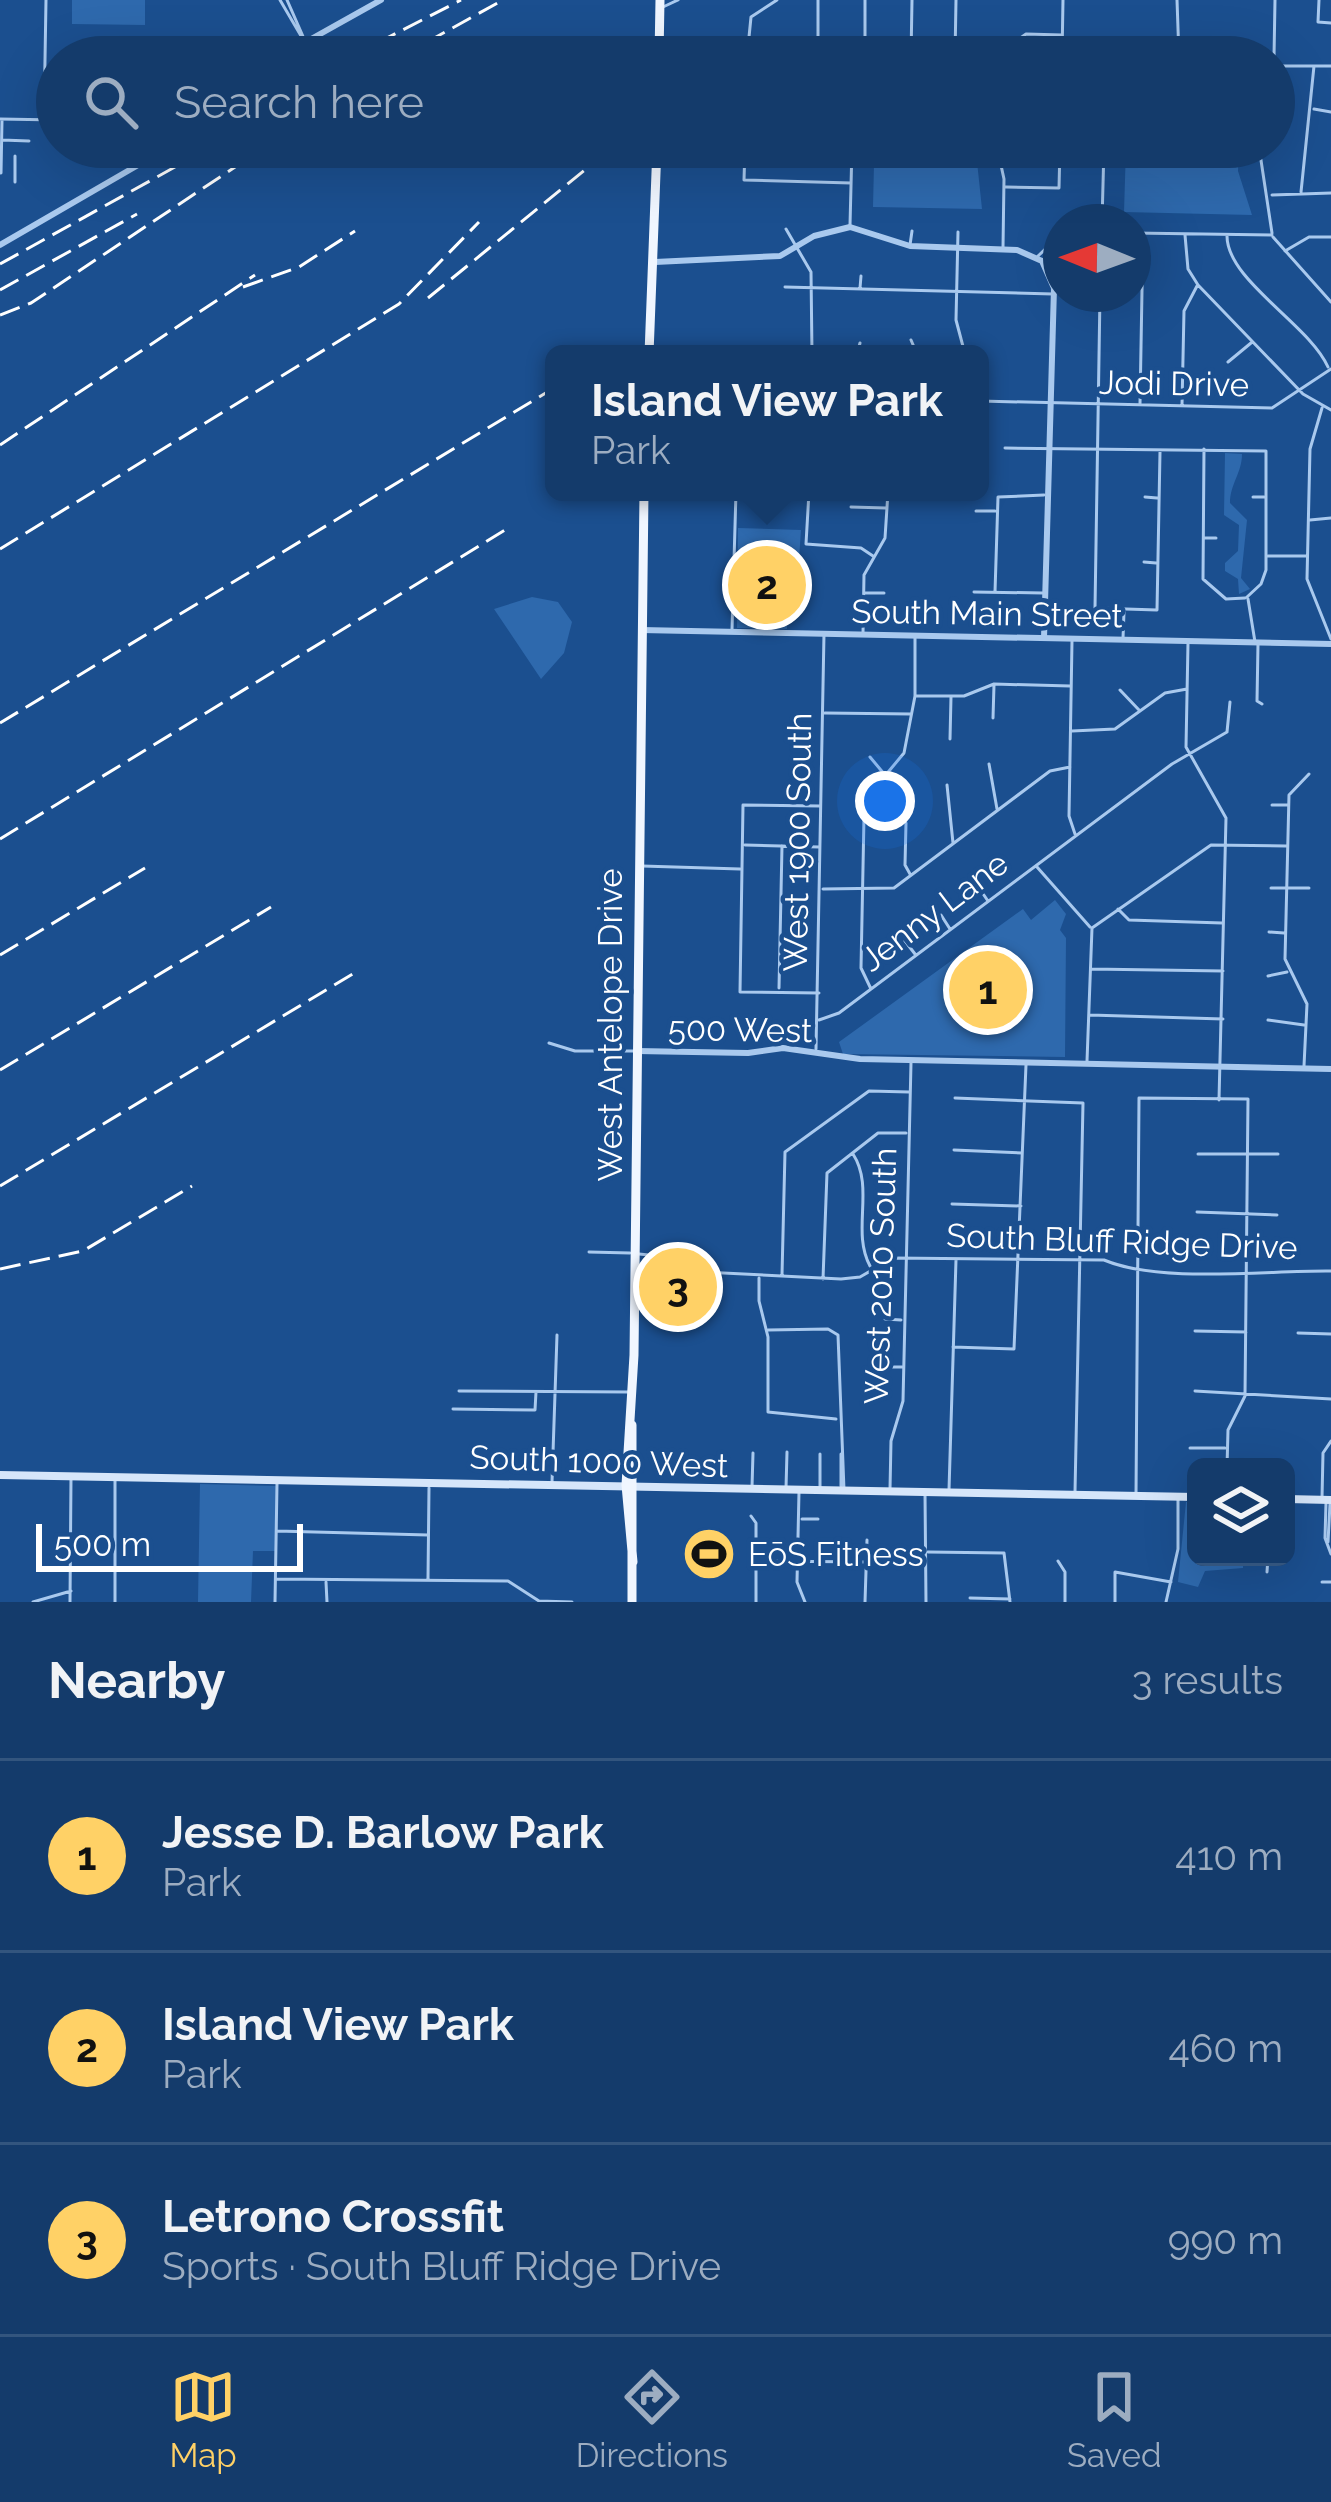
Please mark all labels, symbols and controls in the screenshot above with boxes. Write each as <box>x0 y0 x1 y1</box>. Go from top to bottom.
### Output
search box <box>36 36 1295 168</box>
icon: search <box>78 69 144 135</box>
text: Search here <box>174 76 424 129</box>
north arrow <box>1043 204 1151 312</box>
popup <box>545 345 989 501</box>
street label: Jodi Drive <box>1099 363 1249 404</box>
text: Island View Park <box>591 374 943 427</box>
text: Park <box>591 427 671 473</box>
pin: 2 <box>728 540 806 630</box>
street label: South Main Street <box>851 592 1123 635</box>
street label: West 1900 South <box>776 712 819 972</box>
your location <box>855 771 915 831</box>
street label: Jenny Lane <box>853 843 1016 979</box>
street label: West Antelope Drive <box>591 868 630 1182</box>
pin: 1 <box>949 945 1027 1035</box>
street label: 500 West <box>667 1009 812 1050</box>
street label: West 2010 South <box>857 1147 904 1405</box>
street label: South Bluff Ridge Drive <box>946 1216 1298 1267</box>
pin: 3 <box>639 1242 717 1332</box>
street label: South 1000 West <box>469 1437 729 1486</box>
map controls <box>1187 1458 1295 1566</box>
button: layers <box>1187 1458 1295 1566</box>
scale bar <box>36 1518 303 1571</box>
text: 500 m <box>54 1525 151 1564</box>
sports icon: EōS Fitness <box>681 1526 737 1582</box>
place label: EōS Fitness <box>748 1535 924 1574</box>
text: Nearby <box>48 1650 225 1710</box>
text: 3 results <box>1132 1657 1283 1703</box>
text: Jesse D. Barlow Park <box>162 1806 604 1859</box>
text: 1 <box>77 1833 97 1879</box>
text: 410 m <box>1175 1833 1283 1879</box>
text: Park <box>162 1859 242 1905</box>
text: Island View Park <box>162 1998 514 2051</box>
text: 2 <box>76 2025 98 2071</box>
text: 460 m <box>1169 2025 1283 2071</box>
text: Park <box>162 2051 242 2097</box>
text: Letrono Crossfit <box>162 2190 504 2243</box>
text: 3 <box>76 2217 98 2263</box>
text: 990 m <box>1168 2217 1283 2263</box>
text: Sports · South Bluff Ridge Drive <box>162 2243 721 2289</box>
tab: Map <box>170 2364 237 2475</box>
tab: Directions <box>576 2364 728 2475</box>
tab: Saved <box>1067 2364 1161 2475</box>

